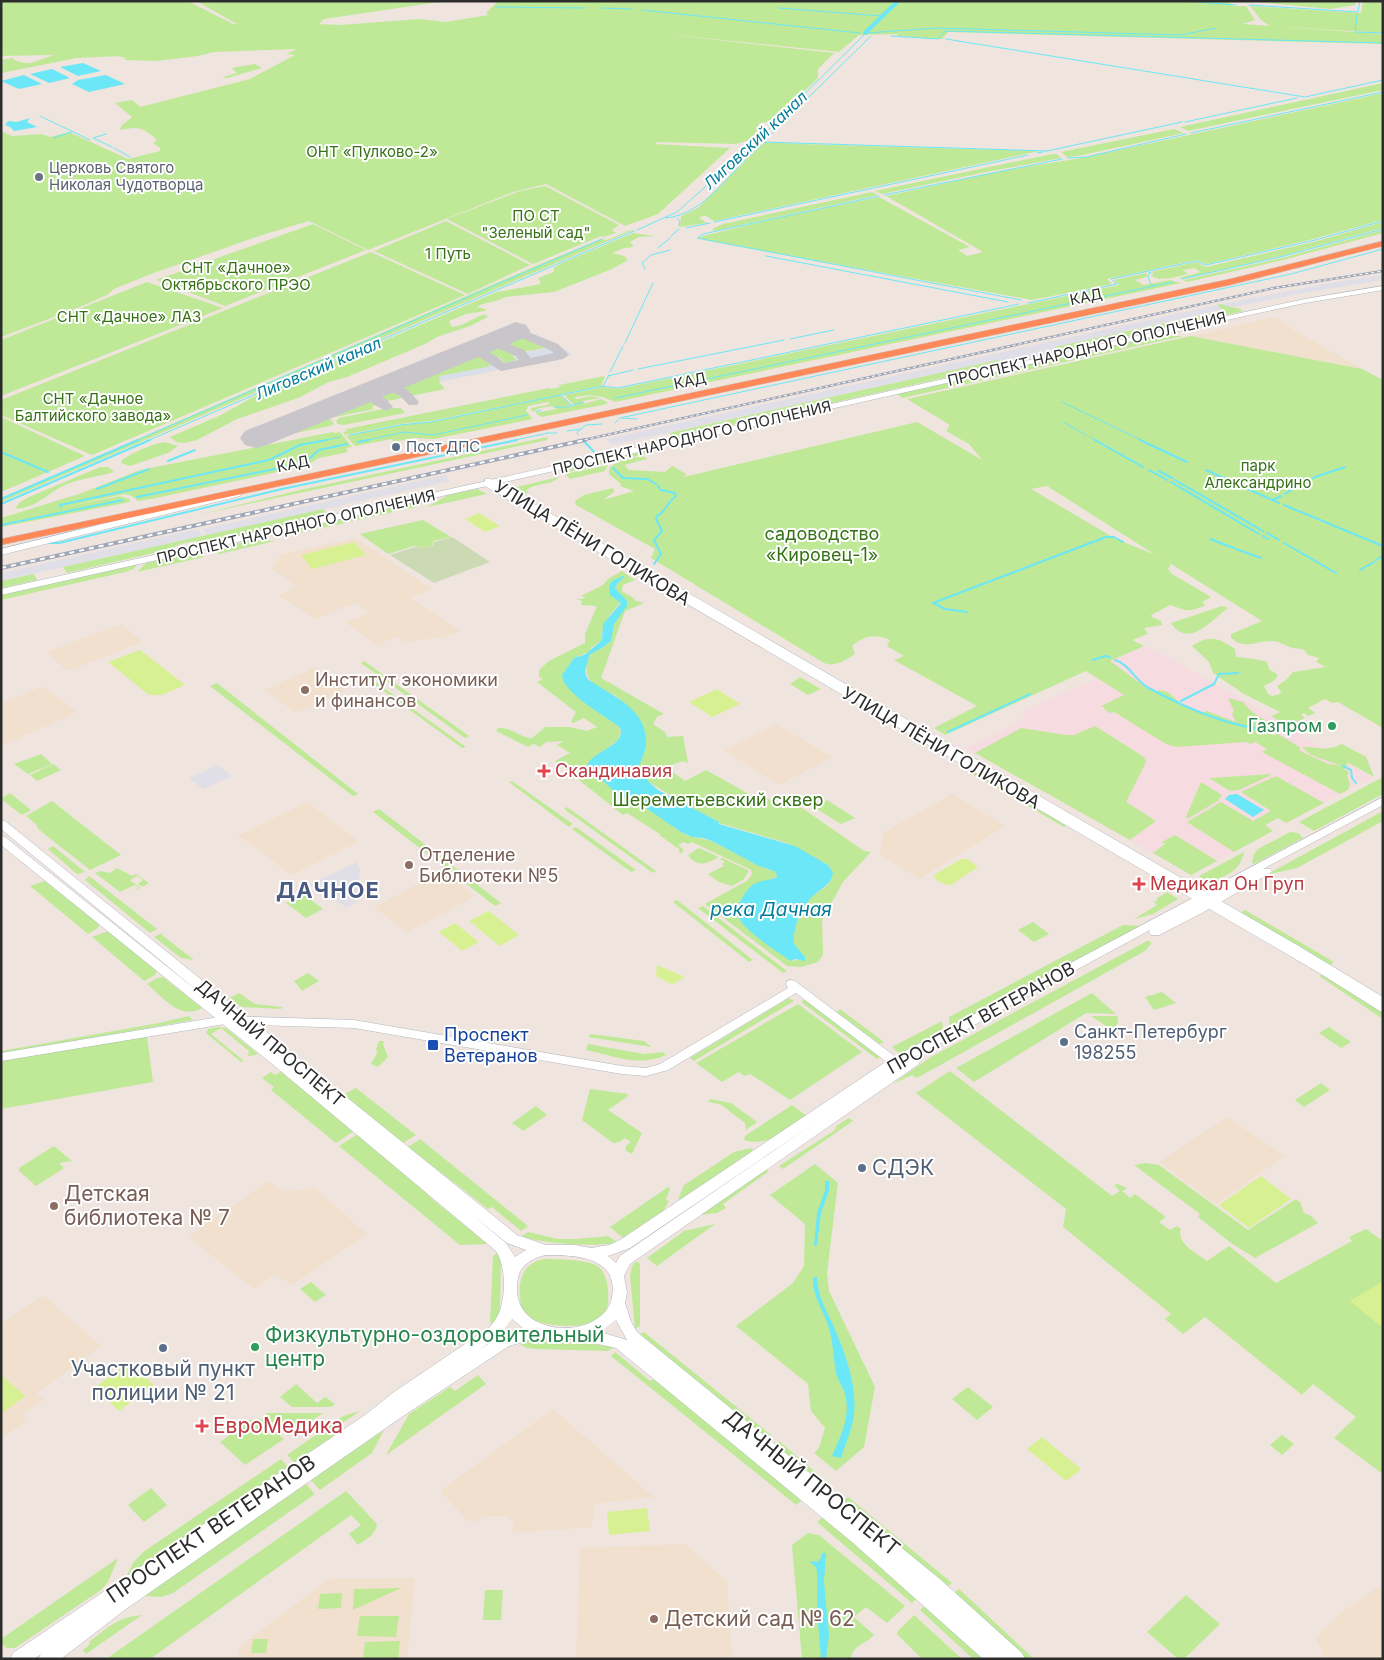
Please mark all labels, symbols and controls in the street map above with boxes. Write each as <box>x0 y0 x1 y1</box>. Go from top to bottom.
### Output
water label: Лиговский канал <box>699 87 811 193</box>
park label: ОНТ «Пулково-2» <box>306 142 438 161</box>
place label: Церковь Святого Николая Чудотворца <box>49 158 203 194</box>
marker: Церковь Святого Николая Чудотворца <box>33 171 45 183</box>
park label: ПО СТ "Зеленый сад" <box>482 206 590 242</box>
park label: 1 Путь <box>425 244 471 263</box>
park label: СНТ «Дачное» Октябрьского ПРЭО <box>161 258 311 294</box>
street label: КАД <box>1068 284 1104 309</box>
park label: СНТ «Дачное» ЛАЗ <box>57 307 201 326</box>
street label: ПРОСПЕКТ НАРОДНОГО ОПОЛЧЕНИЯ <box>946 307 1228 390</box>
water label: Лиговский канал <box>252 332 384 404</box>
street label: КАД <box>672 368 708 393</box>
park label: СНТ «Дачное Балтийского завода» <box>15 389 171 425</box>
street label: ПРОСПЕКТ НАРОДНОГО ОПОЛЧЕНИЯ <box>551 396 833 479</box>
place label: Пост ДПС <box>406 437 480 456</box>
marker: Пост ДПС <box>390 441 402 453</box>
street label: КАД <box>275 451 311 476</box>
park label: парк Александрино <box>1205 456 1311 492</box>
street label: УЛИЦА ЛЁНИ ГОЛИКОВА <box>490 475 695 610</box>
street label: ПРОСПЕКТ НАРОДНОГО ОПОЛЧЕНИЯ <box>155 485 437 568</box>
park label: садоводство «Кировец-1» <box>765 523 879 565</box>
place label: Институт экономики и финансов <box>315 669 498 711</box>
street label: УЛИЦА ЛЁНИ ГОЛИКОВА <box>838 681 1045 813</box>
marker: Институт экономики и финансов <box>299 684 311 696</box>
place label: Газпром <box>1248 715 1322 736</box>
marker: Газпром <box>1326 720 1338 732</box>
place label: Скандинавия <box>555 760 672 781</box>
marker: Скандинавия <box>537 764 551 778</box>
park label: Шереметьевский сквер <box>612 789 824 810</box>
place label: Отделение Библиотеки №5 <box>419 844 558 886</box>
marker: Отделение Библиотеки №5 <box>403 859 415 871</box>
place label: Медикал Он Груп <box>1150 873 1304 894</box>
district label: ДАЧНОЕ <box>276 877 380 903</box>
marker: Медикал Он Груп <box>1132 877 1146 891</box>
water label: река Дачная <box>709 898 832 921</box>
street label: ПРОСПЕКТ ВЕТЕРАНОВ <box>883 957 1078 1078</box>
street label: ДАЧНЫЙ ПРОСПЕКТ <box>192 974 349 1111</box>
place label: Санкт-Петербург 198255 <box>1074 1021 1227 1063</box>
place label: Проспект Ветеранов <box>444 1024 538 1066</box>
marker: Санкт-Петербург 198255 <box>1058 1036 1070 1048</box>
marker: Проспект Ветеранов <box>426 1038 440 1052</box>
place label: СДЭК <box>872 1155 934 1180</box>
marker: СДЭК <box>856 1162 868 1174</box>
place label: Детская библиотека № 7 <box>64 1181 230 1230</box>
marker: Детская библиотека № 7 <box>48 1200 60 1212</box>
place label: Физкультурно-оздоровительный центр <box>265 1322 605 1371</box>
marker: Физкультурно-оздоровительный центр <box>249 1341 261 1353</box>
marker: Участковый пункт полиции № 21 <box>157 1342 169 1354</box>
place label: Участковый пункт полиции № 21 <box>71 1356 255 1405</box>
street label: ДАЧНЫЙ ПРОСПЕКТ <box>720 1403 906 1561</box>
place label: ЕвроМедика <box>213 1413 343 1438</box>
marker: ЕвроМедика <box>195 1419 209 1433</box>
street label: ПРОСПЕКТ ВЕТЕРАНОВ <box>102 1449 320 1608</box>
place label: Детский сад № 62 <box>664 1606 855 1631</box>
marker: Детский сад № 62 <box>648 1613 660 1625</box>

